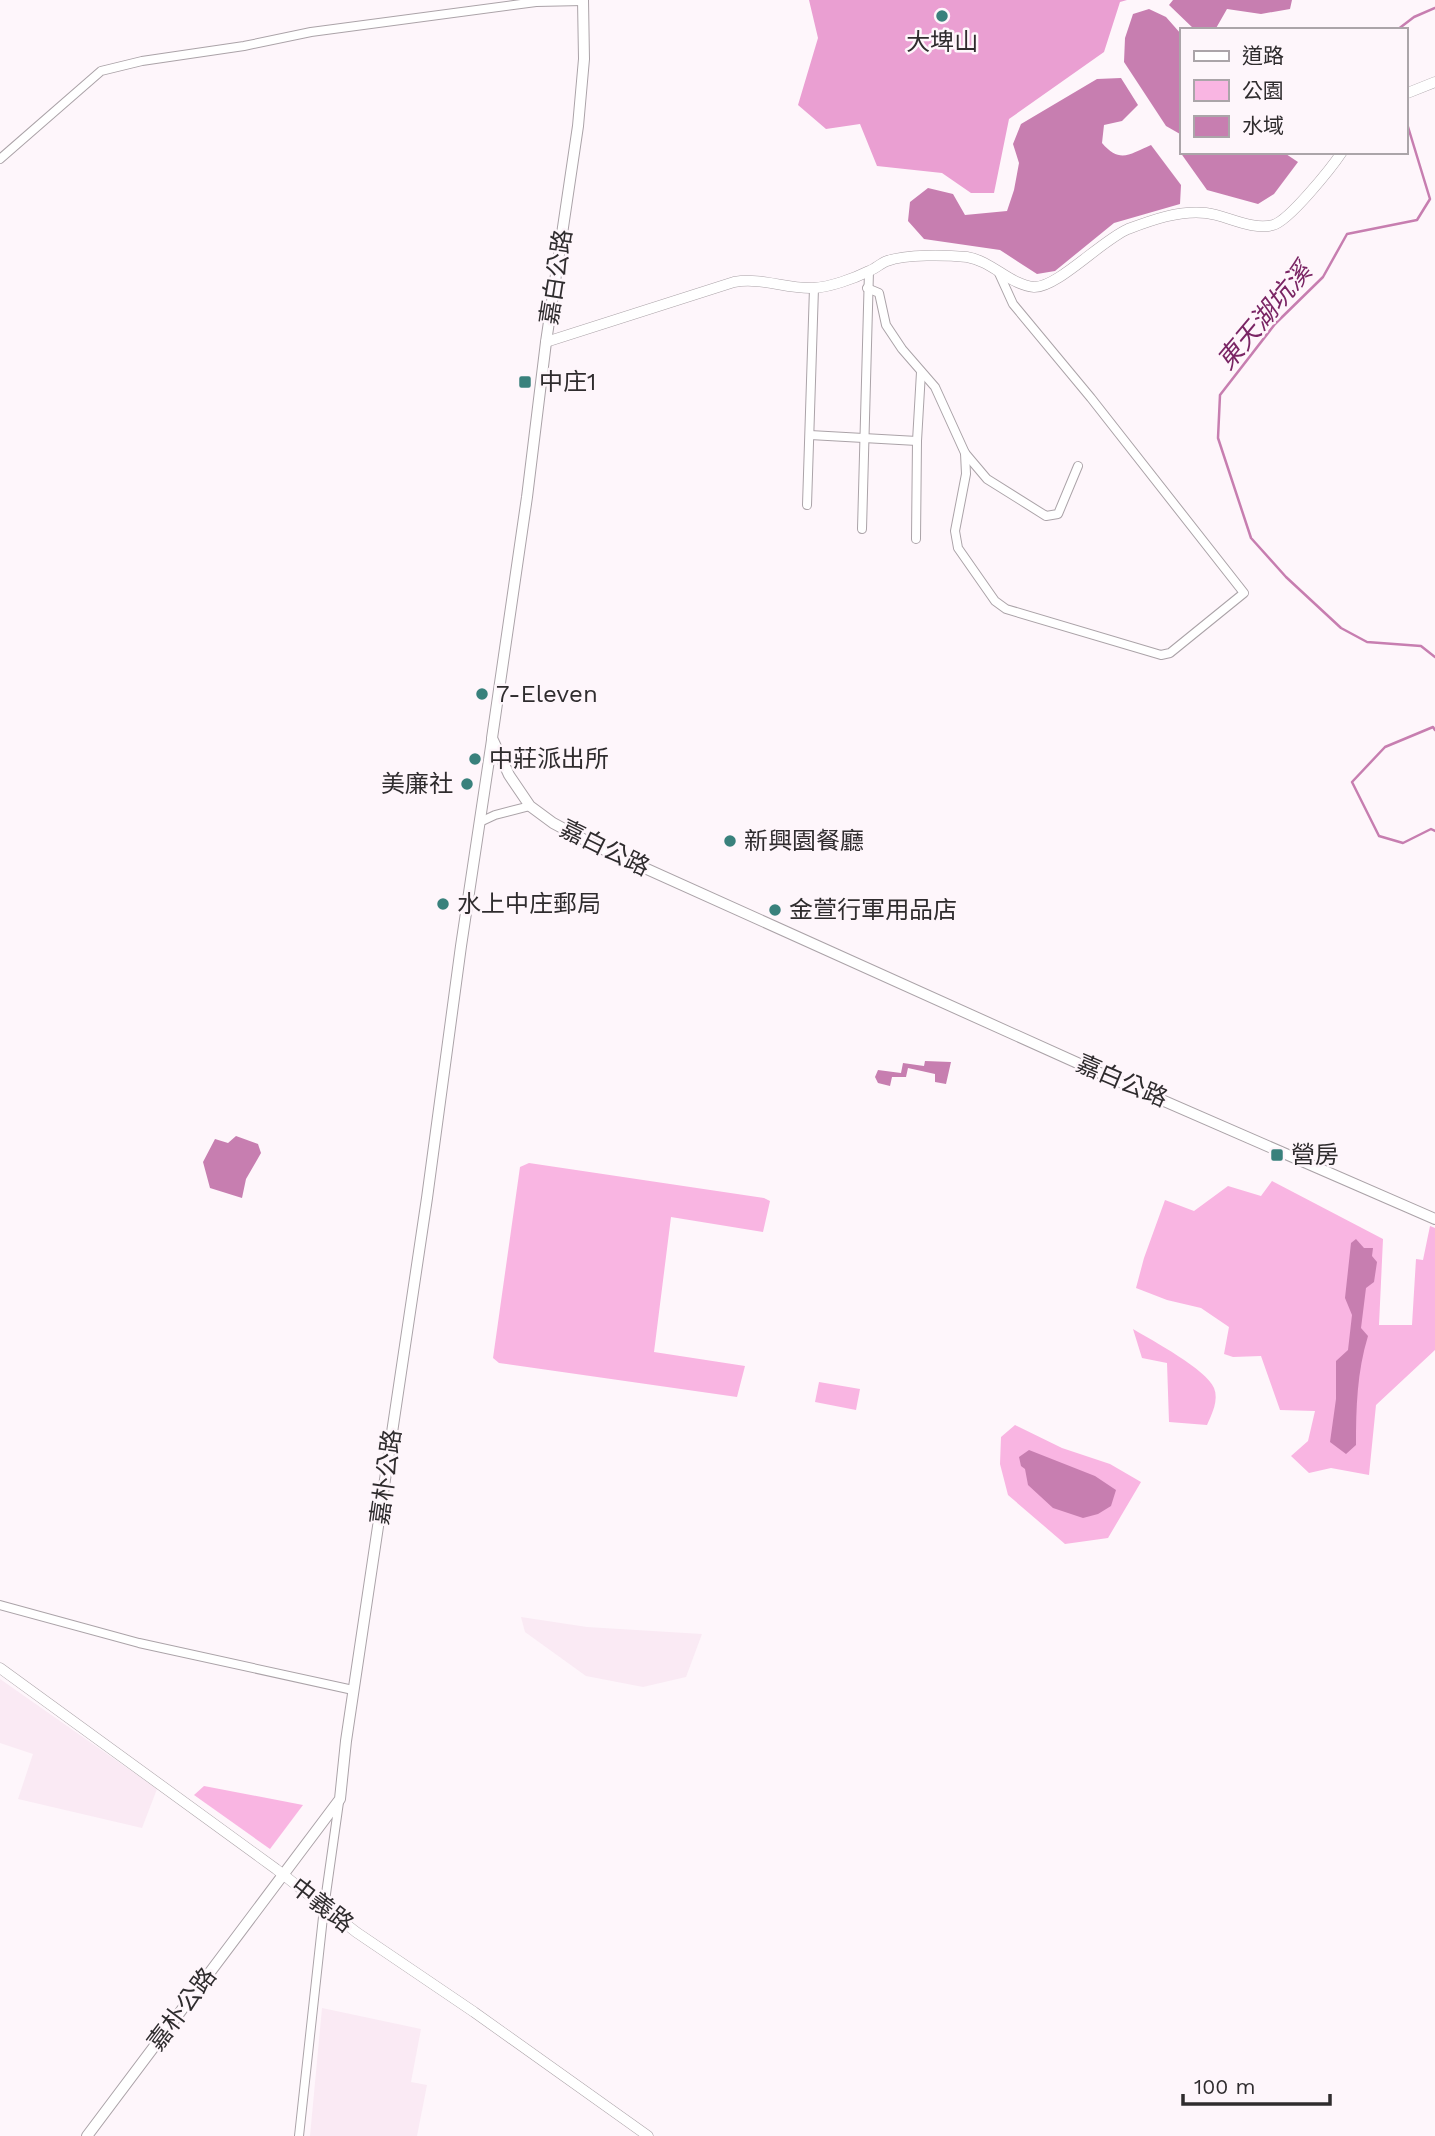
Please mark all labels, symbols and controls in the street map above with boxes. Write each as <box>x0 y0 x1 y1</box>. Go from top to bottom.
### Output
marker: 大埤山 <box>934 8 950 24</box>
place label: 大埤山 <box>906 28 978 56</box>
legend <box>1180 28 1407 154</box>
text: 道路 <box>1242 43 1284 68</box>
text: 公園 <box>1242 78 1284 103</box>
text: 水域 <box>1242 113 1284 138</box>
street label: 嘉白公路 <box>535 227 577 327</box>
water label: 東天湖坑溪 <box>1211 254 1320 375</box>
place label: 中庄1 <box>539 368 596 396</box>
marker: 中庄1 <box>517 374 533 390</box>
place label: 7-Eleven <box>496 680 598 708</box>
marker: 7-Eleven <box>474 686 490 702</box>
place label: 中莊派出所 <box>489 745 609 773</box>
marker: 中莊派出所 <box>467 751 483 767</box>
place label: 美廉社 <box>381 770 453 798</box>
marker: 美廉社 <box>459 776 475 792</box>
street label: 嘉白公路 <box>556 814 654 882</box>
place label: 新興園餐廳 <box>744 827 864 855</box>
marker: 新興園餐廳 <box>722 833 738 849</box>
place label: 水上中庄郵局 <box>457 890 601 918</box>
marker: 水上中庄郵局 <box>435 896 451 912</box>
place label: 金萱行軍用品店 <box>789 896 957 924</box>
marker: 金萱行軍用品店 <box>767 902 783 918</box>
street label: 嘉白公路 <box>1072 1049 1172 1113</box>
place label: 營房 <box>1291 1141 1339 1169</box>
marker: 營房 <box>1269 1147 1285 1163</box>
street label: 嘉朴公路 <box>365 1428 407 1526</box>
street label: 中義路 <box>285 1872 359 1938</box>
street label: 嘉朴公路 <box>142 1962 222 2056</box>
scale bar <box>1183 2062 1330 2106</box>
text: 100 m <box>1194 2074 1256 2099</box>

